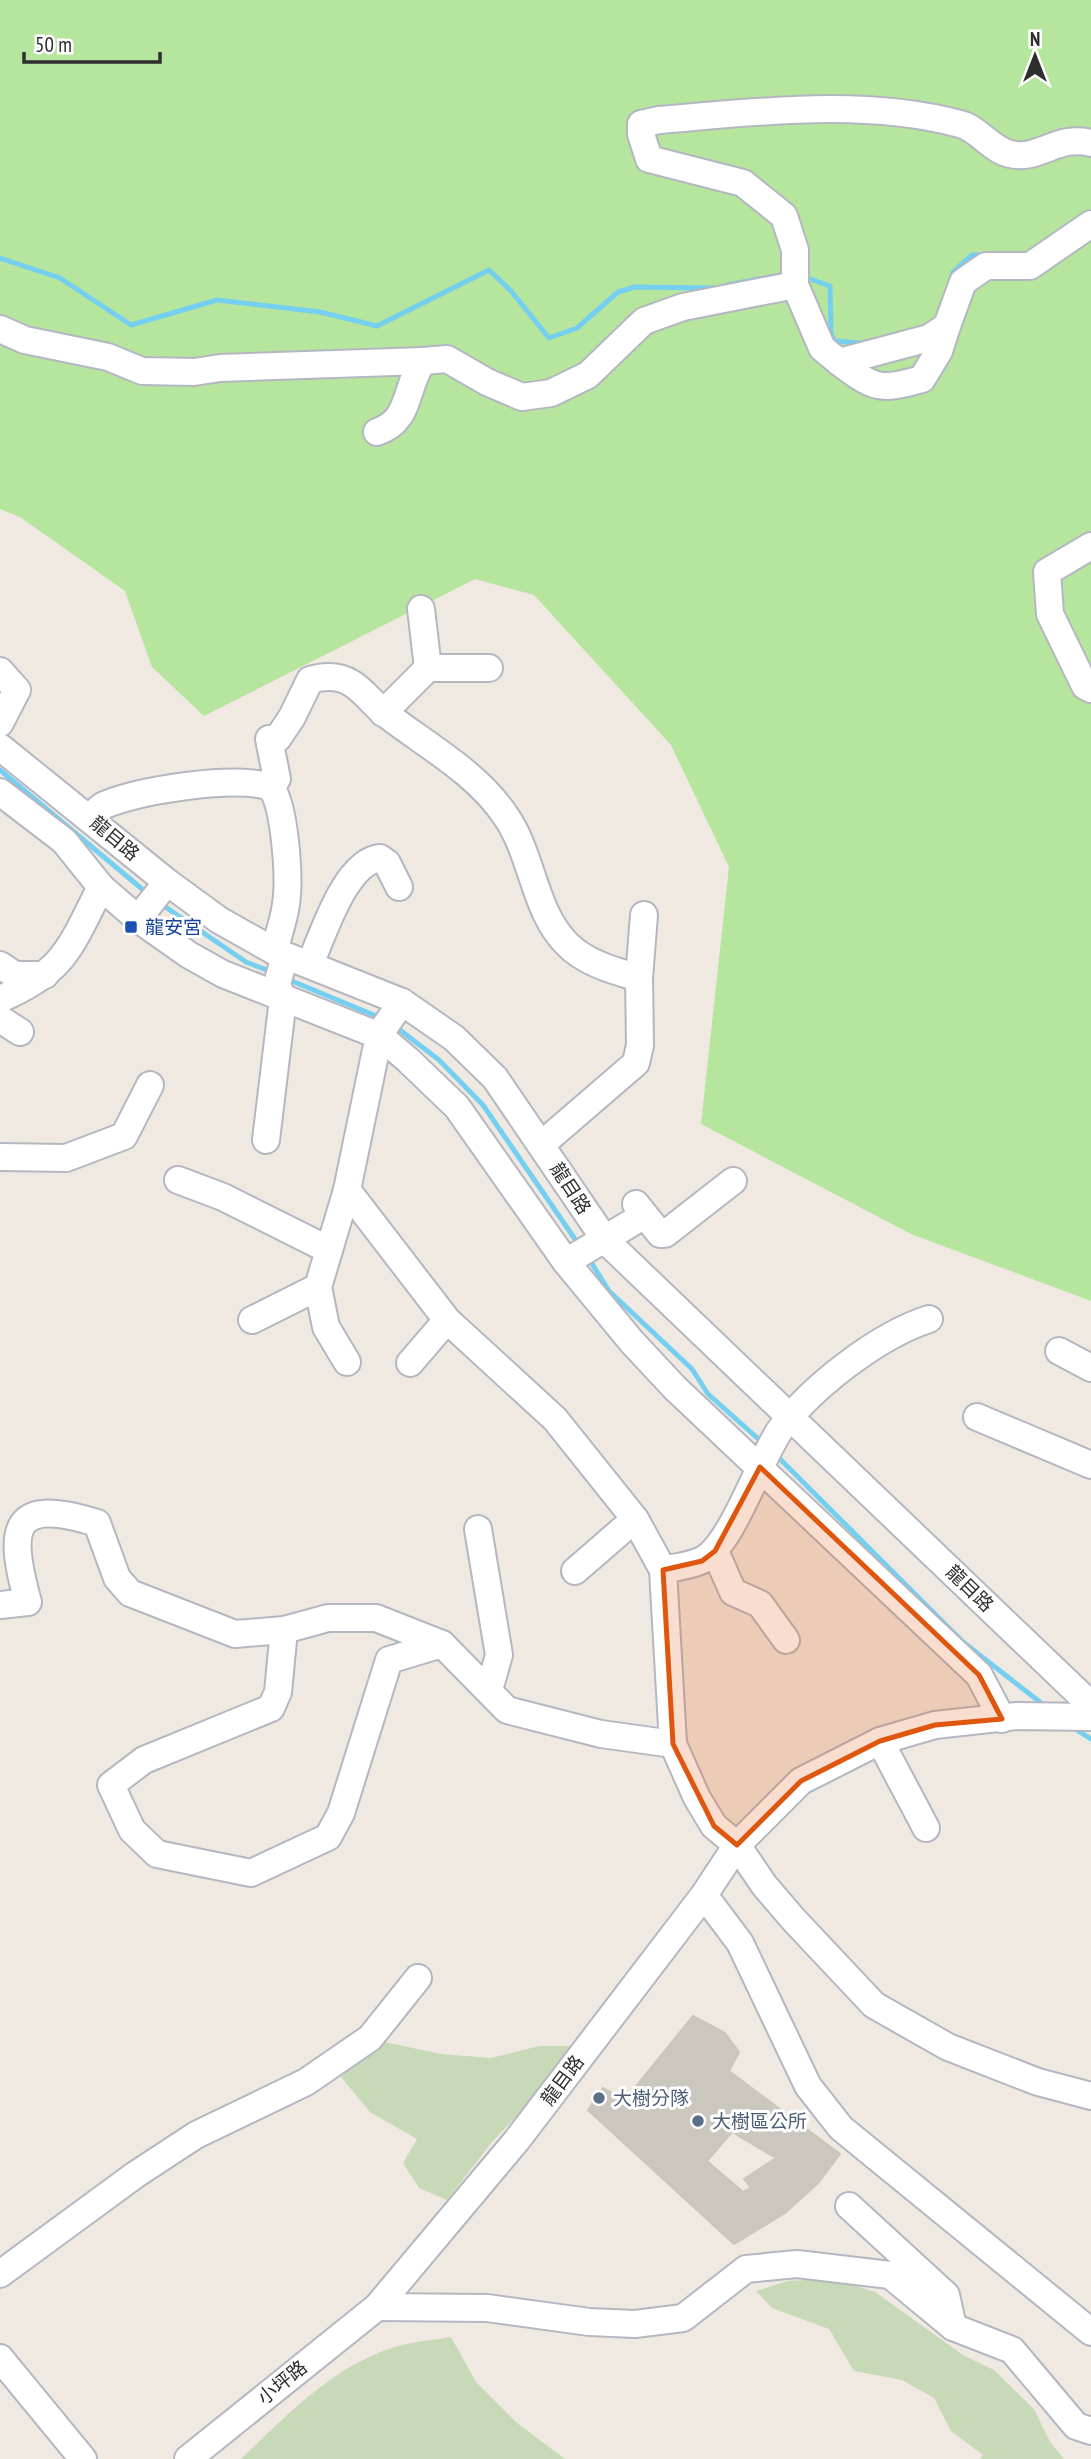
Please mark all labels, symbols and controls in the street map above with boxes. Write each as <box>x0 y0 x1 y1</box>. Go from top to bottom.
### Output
scale bar <box>24 21 161 65</box>
north arrow <box>1000 21 1070 91</box>
text: N <box>1030 27 1040 51</box>
text: 50 m <box>35 31 72 58</box>
street label: 龍目路 <box>85 810 145 866</box>
place label: 龍安宮 <box>145 915 202 939</box>
marker: 龍安宮 <box>123 919 139 935</box>
street label: 龍目路 <box>545 1158 597 1218</box>
street label: 龍目路 <box>941 1560 999 1616</box>
street label: 龍目路 <box>535 2050 589 2110</box>
place label: 大樹分隊 <box>613 2086 689 2110</box>
marker: 大樹分隊 <box>591 2090 607 2106</box>
place label: 大樹區公所 <box>712 2109 807 2133</box>
marker: 大樹區公所 <box>690 2113 706 2129</box>
street label: 小坪路 <box>252 2355 312 2409</box>

